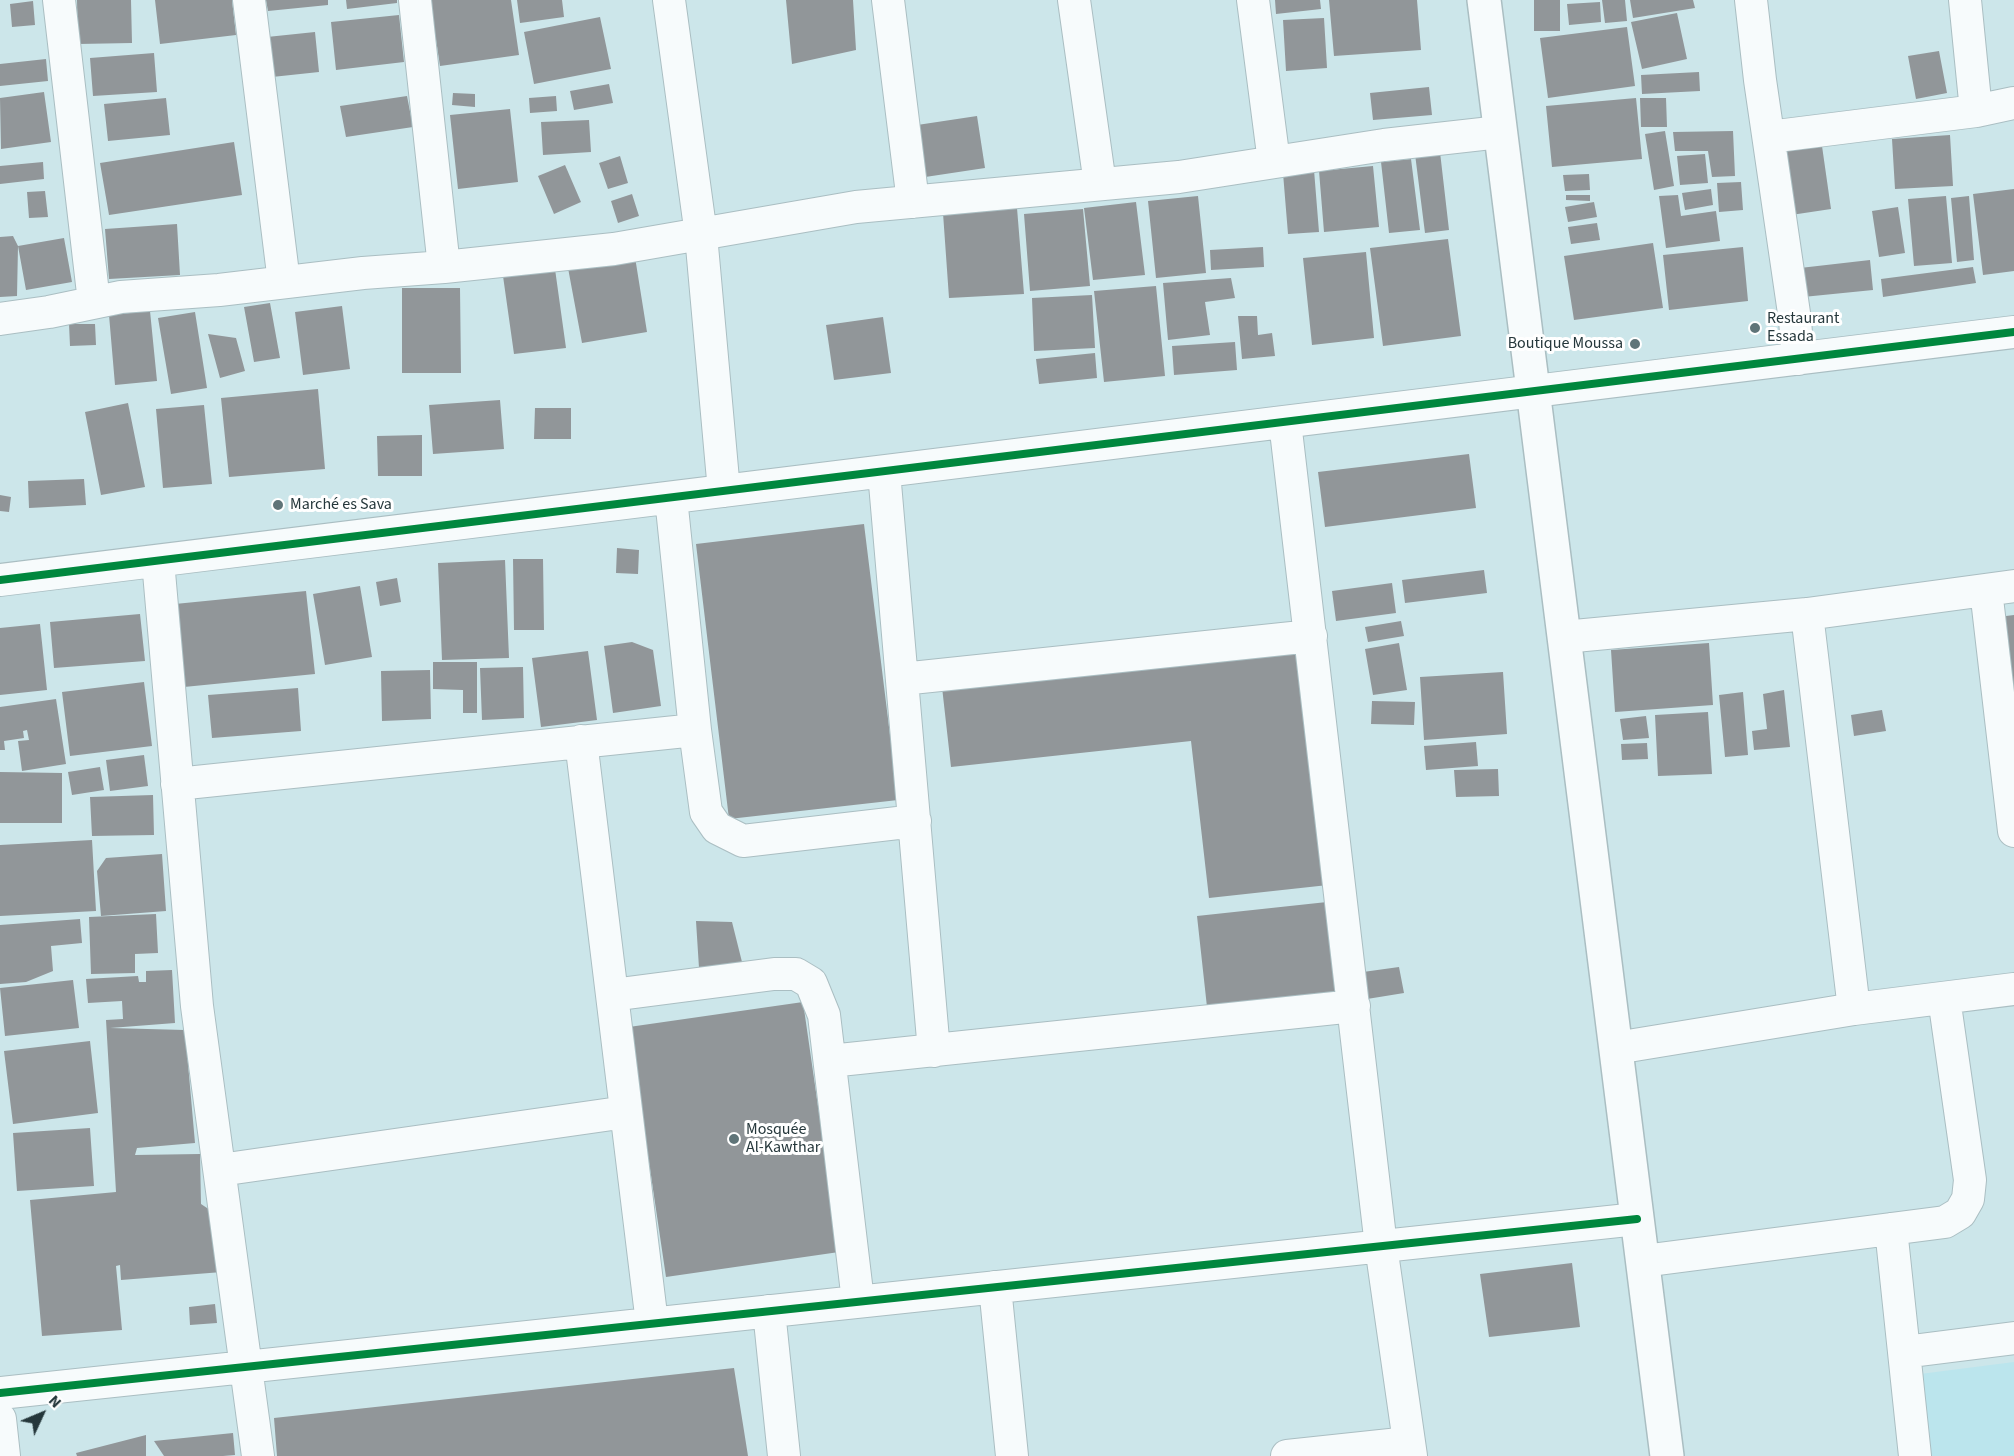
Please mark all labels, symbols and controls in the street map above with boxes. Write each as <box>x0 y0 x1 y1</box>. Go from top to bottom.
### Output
place label: Restaurant Essada <box>1767 309 1839 347</box>
marker: Restaurant Essada <box>1748 321 1762 335</box>
place label: Boutique Moussa <box>1508 334 1623 354</box>
marker: Boutique Moussa <box>1628 337 1642 351</box>
place label: Marché es Sava <box>290 495 392 515</box>
marker: Marché es Sava <box>271 498 285 512</box>
place label: Mosquée Al-Kawthar <box>746 1120 820 1158</box>
marker: Mosquée Al-Kawthar <box>727 1132 741 1146</box>
north arrow <box>12 1384 72 1444</box>
text: N <box>43 1390 67 1413</box>

